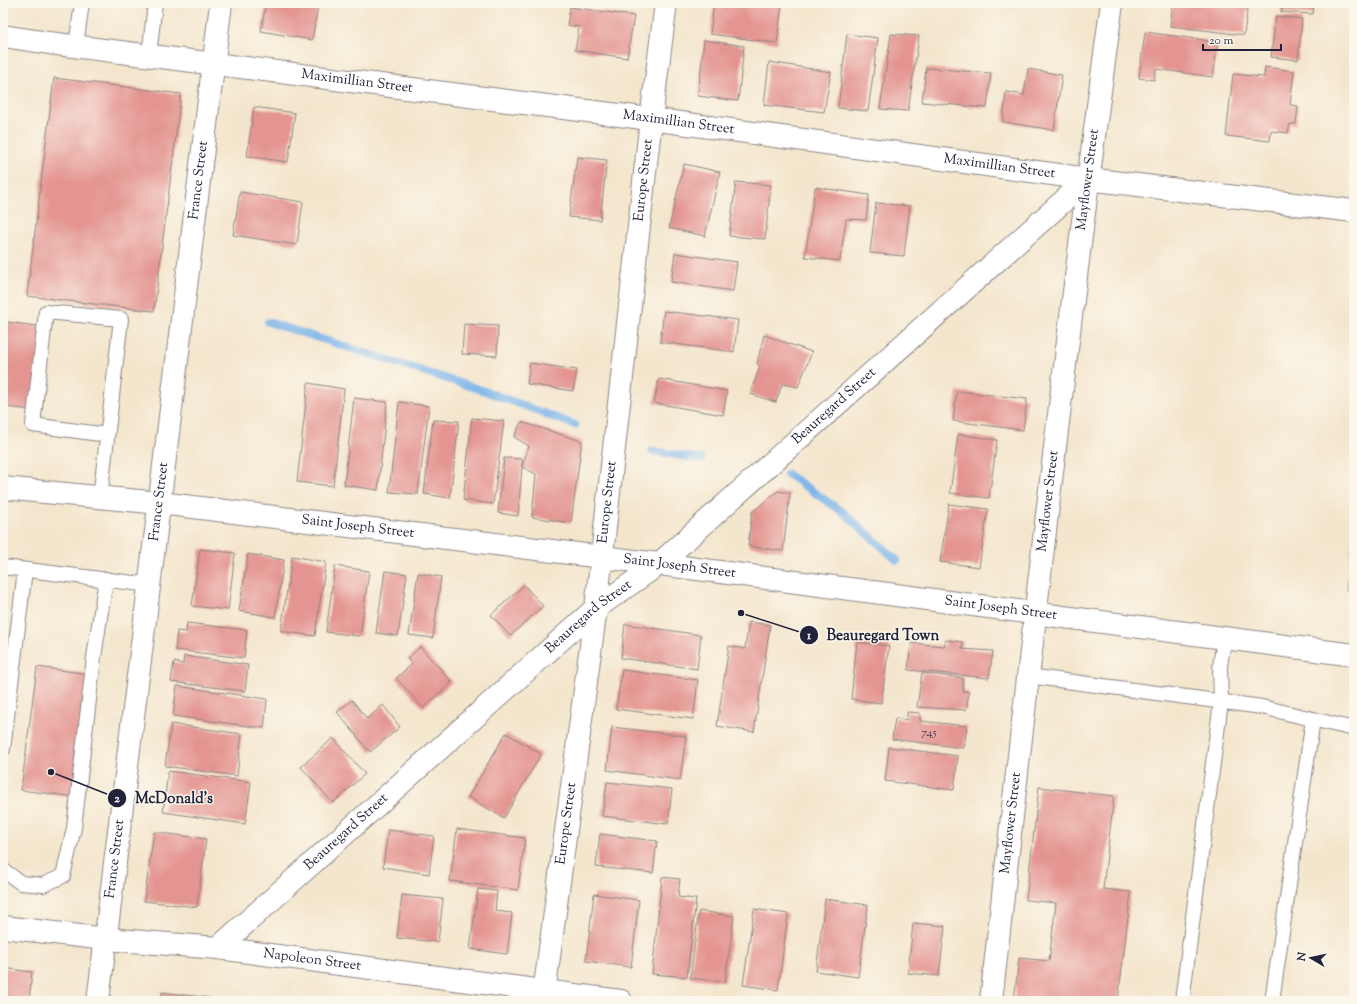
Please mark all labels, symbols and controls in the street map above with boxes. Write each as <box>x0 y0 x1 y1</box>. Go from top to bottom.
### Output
scale bar <box>1203 26 1281 52</box>
text: 20 m <box>1209 32 1234 50</box>
street label: Maximillian Street <box>300 65 414 99</box>
street label: Maximillian Street <box>622 106 736 140</box>
street label: Mayflower Street <box>1072 128 1105 232</box>
street label: Europe Street <box>630 138 659 223</box>
street label: France Street <box>184 139 214 221</box>
street label: Maximillian Street <box>942 149 1057 184</box>
street label: Beauregard Street <box>788 363 881 450</box>
street label: Mayflower Street <box>1033 449 1065 553</box>
street label: Europe Street <box>593 460 622 544</box>
street label: France Street <box>145 461 174 542</box>
street label: Saint Joseph Street <box>300 510 416 544</box>
street label: Saint Joseph Street <box>622 550 737 584</box>
street label: Beauregard Street <box>541 576 636 659</box>
street label: Saint Joseph Street <box>943 591 1058 626</box>
callout: Beauregard Town <box>799 621 948 648</box>
text: Beauregard Town <box>827 626 940 647</box>
text: 1 <box>806 627 812 645</box>
house number: 745 <box>921 724 937 742</box>
street label: Mayflower Street <box>996 771 1027 875</box>
street label: Europe Street <box>551 781 582 866</box>
callout: McDonald's <box>107 784 221 811</box>
text: McDonald's <box>135 789 213 810</box>
street label: Beauregard Street <box>300 789 393 876</box>
text: 2 <box>114 790 120 808</box>
street label: France Street <box>101 818 130 900</box>
north arrow <box>1291 938 1331 978</box>
street label: Napoleon Street <box>262 944 362 977</box>
text: N <box>1293 951 1311 963</box>

